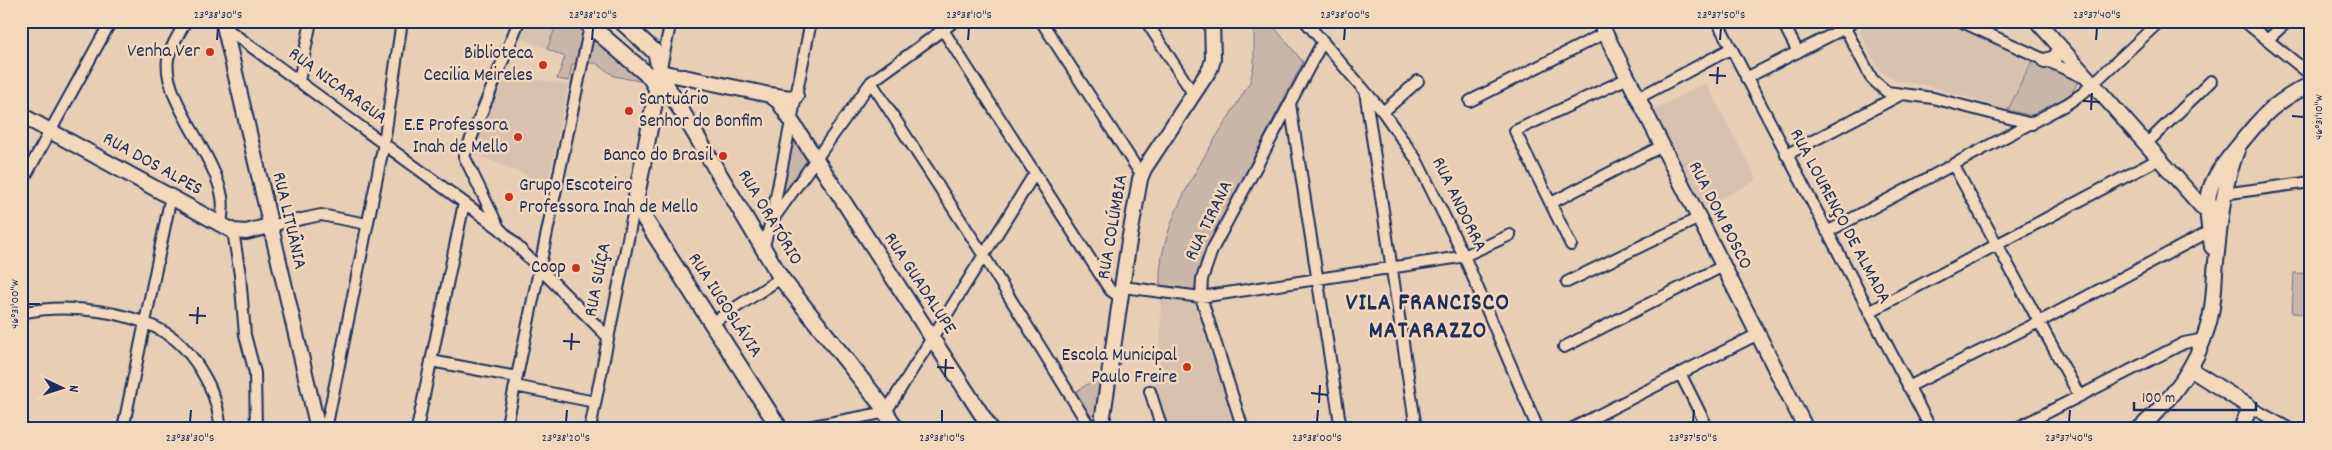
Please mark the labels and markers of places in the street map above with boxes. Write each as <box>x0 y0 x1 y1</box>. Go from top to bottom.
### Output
place label: Venha Ver <box>127 39 200 66</box>
place label: Biblioteca Cecilia Meireles <box>424 41 534 90</box>
marker: Venha Ver <box>204 46 216 58</box>
marker: Biblioteca Cecilia Meireles <box>537 59 549 71</box>
place label: Santuário Senhor do Bonfim <box>639 87 763 136</box>
marker: Santuário Senhor do Bonfim <box>623 105 635 117</box>
place label: E.E Professora Inah de Mello <box>404 113 509 162</box>
marker: E.E Professora Inah de Mello <box>512 131 524 143</box>
place label: Banco do Brasil <box>603 143 713 170</box>
marker: Banco do Brasil <box>717 150 729 162</box>
place label: Grupo Escoteiro Professora Inah de Mello <box>519 173 698 222</box>
marker: Grupo Escoteiro Professora Inah de Mello <box>503 191 515 203</box>
place label: Coop <box>531 255 566 282</box>
marker: Coop <box>570 262 582 274</box>
place label: Escola Municipal Paulo Freire <box>1062 343 1177 392</box>
marker: Escola Municipal Paulo Freire <box>1181 361 1193 373</box>

